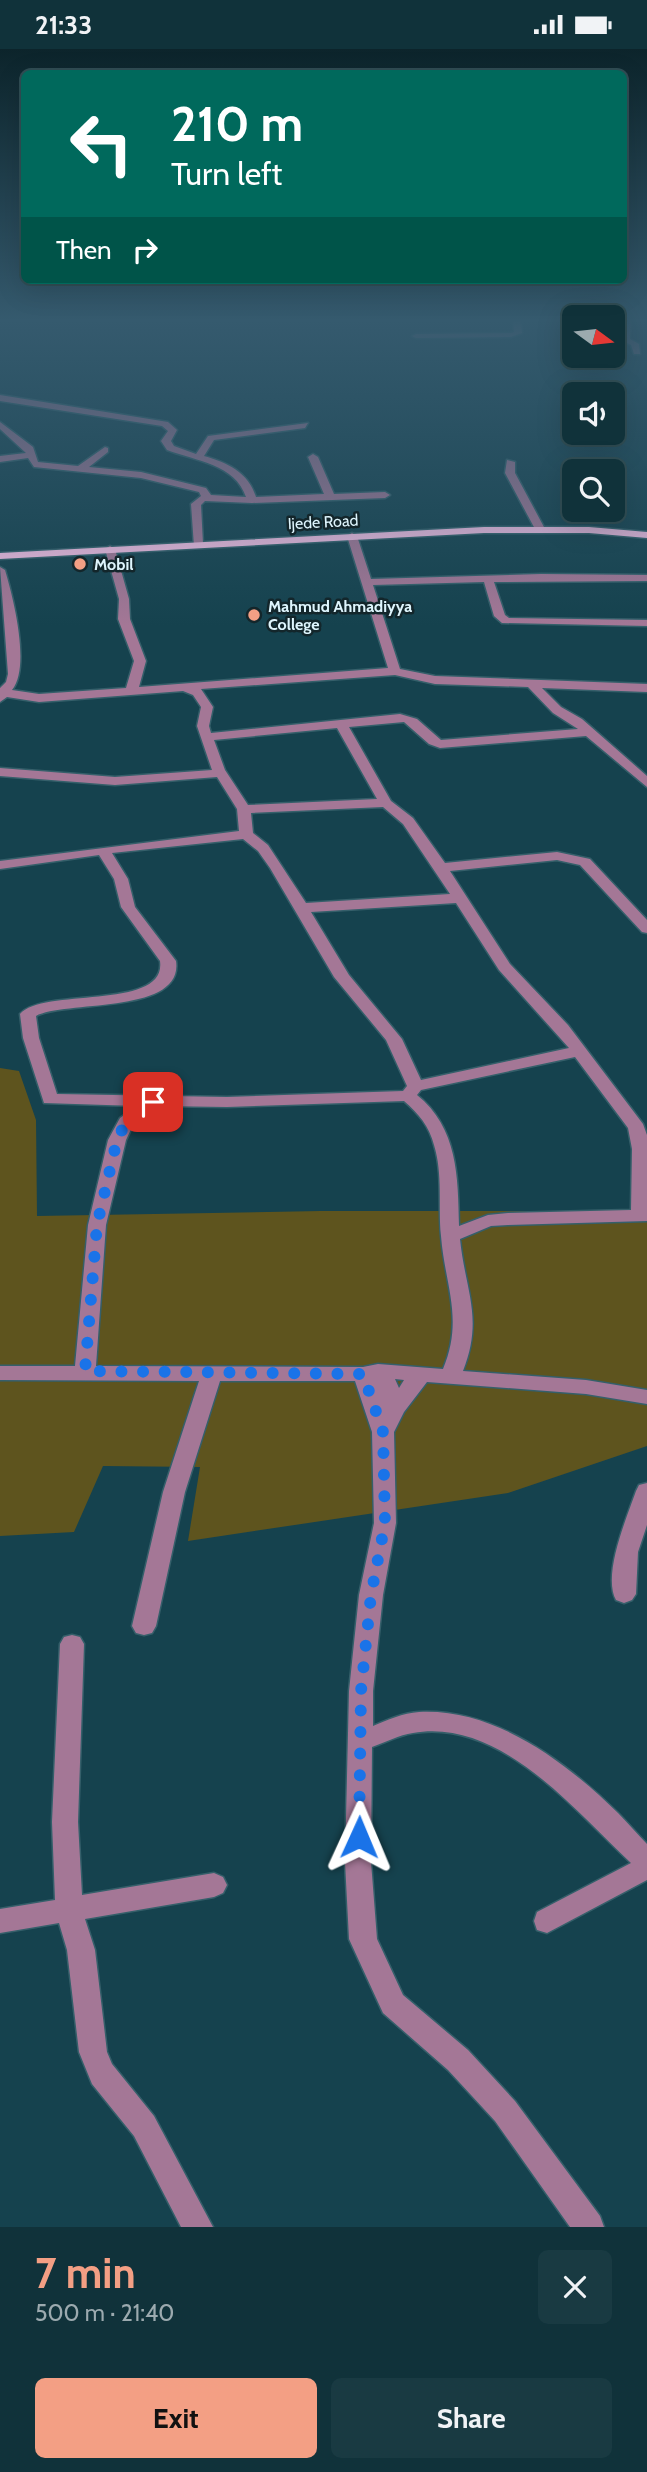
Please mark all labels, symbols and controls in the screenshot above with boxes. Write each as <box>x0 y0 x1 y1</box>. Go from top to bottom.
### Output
text: 21:33 <box>35 9 92 41</box>
text: 210 m <box>171 94 303 153</box>
icon: left <box>56 98 147 189</box>
text: Turn left <box>171 154 282 193</box>
icon: right <box>126 231 164 269</box>
text: Then <box>56 234 112 266</box>
north arrow <box>562 305 625 367</box>
map controls <box>562 305 625 522</box>
button: sound <box>562 382 625 445</box>
button: search <box>562 459 625 522</box>
street label: Ijede Road <box>287 511 359 533</box>
place label: Mobil <box>94 555 133 574</box>
marker: Mobil <box>72 556 88 572</box>
place label: Mahmud Ahmadiyya College <box>268 597 412 634</box>
marker: Mahmud Ahmadiyya College <box>246 607 262 623</box>
pin <box>123 1072 183 1132</box>
icon: arrive <box>134 1083 172 1121</box>
position arrow <box>322 1800 396 1874</box>
text: 7 min <box>35 2247 136 2299</box>
button: close <box>538 2250 612 2324</box>
text: 500 m · 21:40 <box>35 2299 174 2327</box>
button: Exit <box>35 2378 317 2458</box>
button: Share <box>331 2378 612 2458</box>

